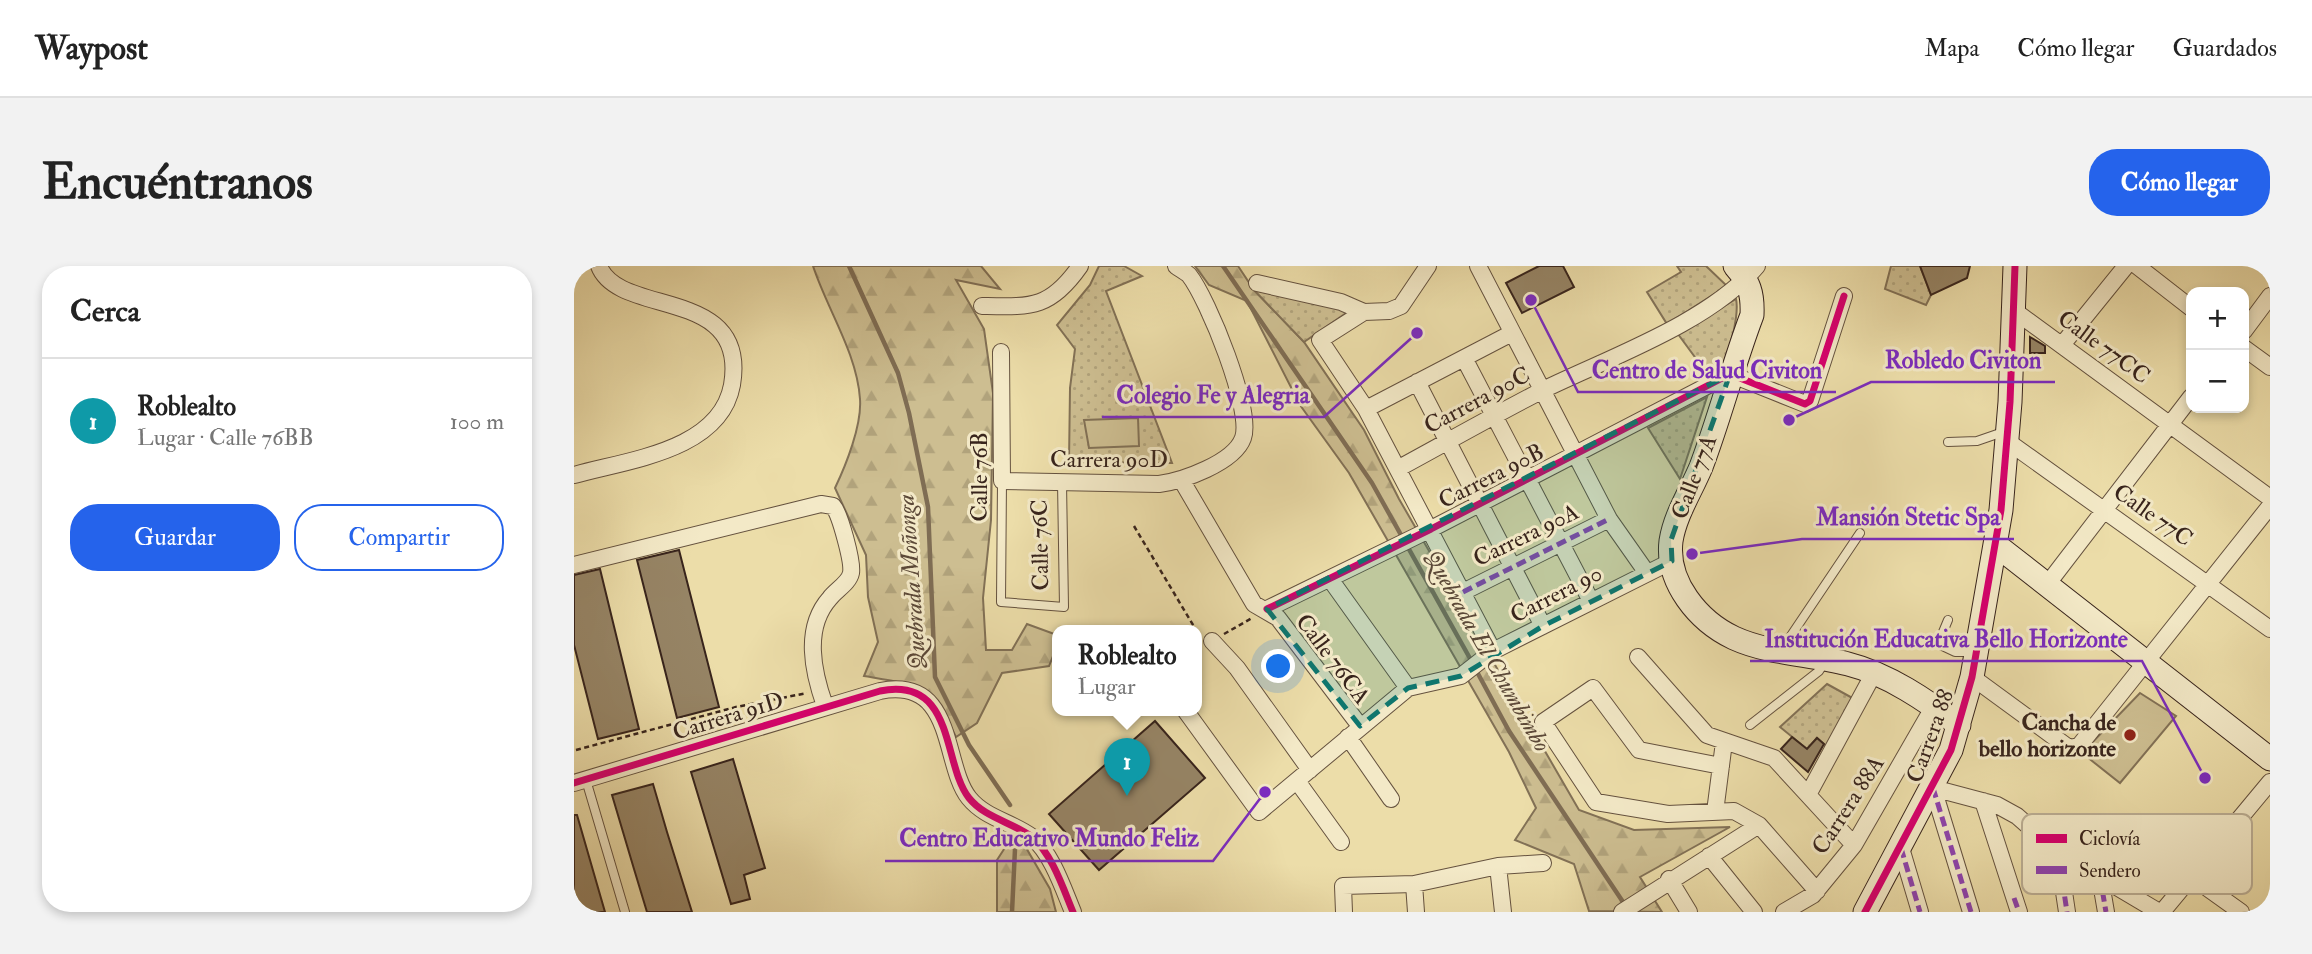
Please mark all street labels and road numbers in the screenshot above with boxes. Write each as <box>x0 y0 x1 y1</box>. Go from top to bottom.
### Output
street label: Calle 77CC <box>2052 304 2156 390</box>
street label: Carrera 90C <box>1419 360 1535 440</box>
street label: Calle 77A <box>1665 430 1723 523</box>
street label: Calle 76B <box>965 432 994 522</box>
street label: Carrera 90B <box>1433 437 1549 515</box>
street label: Carrera 90D <box>1050 445 1168 474</box>
street label: Calle 77C <box>2108 477 2198 553</box>
street label: Carrera 90A <box>1468 497 1584 573</box>
street label: Calle 76C <box>1025 499 1055 591</box>
street label: Carrera 90 <box>1505 559 1607 629</box>
street label: Calle 76CA <box>1290 608 1377 710</box>
street label: Carrera 91D <box>669 685 787 747</box>
street label: Carrera 88 <box>1900 685 1960 787</box>
street label: Carrera 88A <box>1805 750 1891 860</box>

